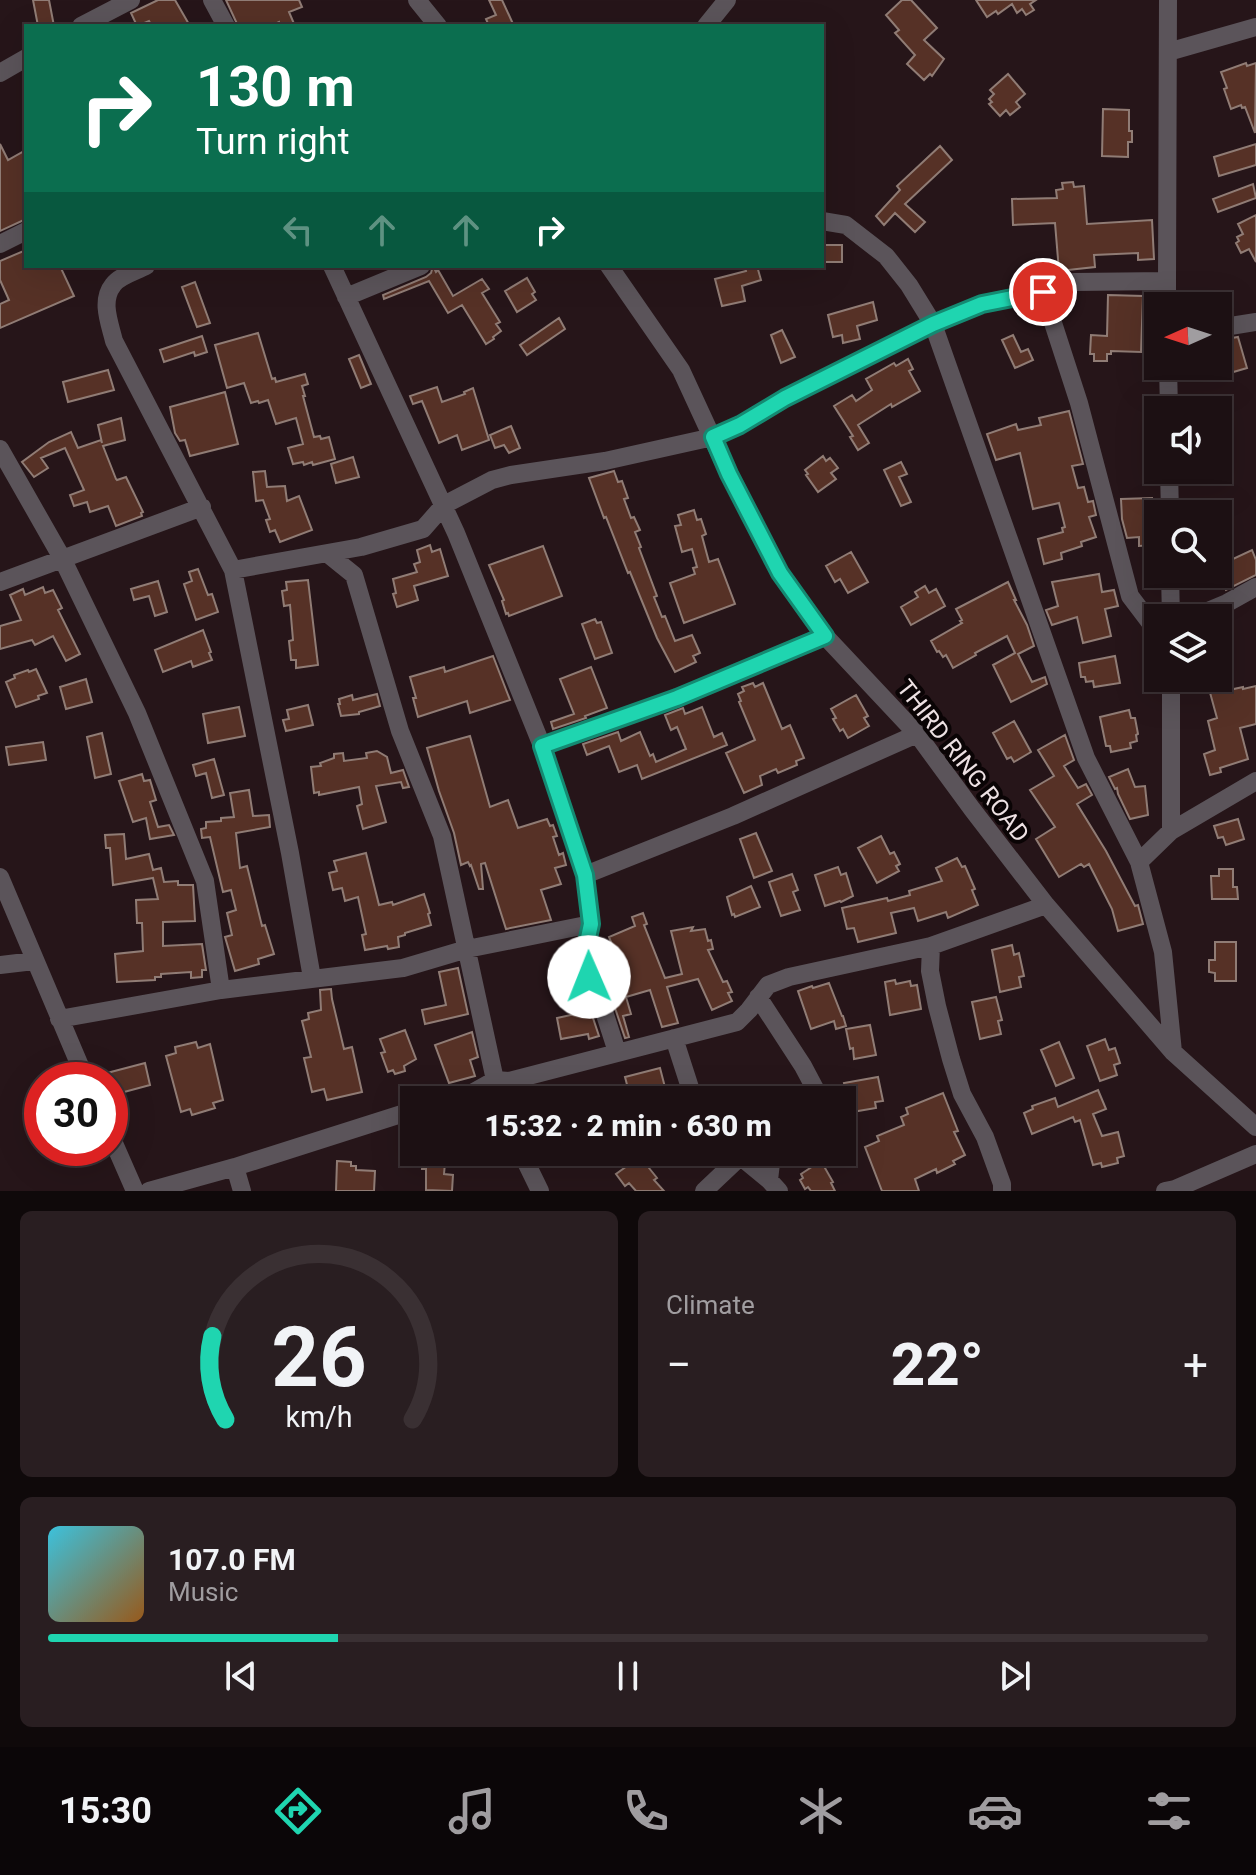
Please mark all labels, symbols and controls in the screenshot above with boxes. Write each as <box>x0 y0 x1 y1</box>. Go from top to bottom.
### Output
text: 130 m <box>196 54 355 120</box>
icon: right <box>64 56 168 160</box>
text: Turn right <box>196 121 349 163</box>
icon: left <box>276 208 320 252</box>
icon: ahead <box>360 208 404 252</box>
icon: ahead <box>444 208 488 252</box>
icon: right <box>528 208 572 252</box>
pin <box>1009 258 1077 326</box>
icon: arrive <box>1021 270 1065 314</box>
north arrow <box>1144 292 1232 380</box>
map controls <box>1144 292 1232 692</box>
button: sound <box>1144 396 1232 484</box>
button: search <box>1144 500 1232 588</box>
button: layers <box>1144 604 1232 692</box>
street label: THIRD RING ROAD <box>891 674 1035 848</box>
position arrow <box>547 935 631 1019</box>
speed limit sign: 30 <box>24 1062 128 1166</box>
text: 15:32 · 2 min · 630 m <box>484 1108 772 1143</box>
text: Climate <box>666 1290 755 1320</box>
text: 26 <box>271 1309 367 1406</box>
text: 22° <box>891 1329 984 1400</box>
text: − <box>666 1339 691 1391</box>
text: + <box>1183 1339 1208 1391</box>
text: km/h <box>285 1400 353 1434</box>
text: 107.0 FM <box>168 1542 296 1577</box>
text: Music <box>168 1577 238 1607</box>
icon: previous <box>219 1654 263 1698</box>
icon: pause <box>606 1654 650 1698</box>
icon: next <box>993 1654 1037 1698</box>
icon: directions <box>270 1783 326 1839</box>
icon: music <box>444 1783 500 1839</box>
icon: phone <box>618 1783 674 1839</box>
icon: climate <box>793 1783 849 1839</box>
icon: car <box>967 1783 1023 1839</box>
icon: filters <box>1141 1783 1197 1839</box>
text: 15:30 <box>59 1790 152 1832</box>

